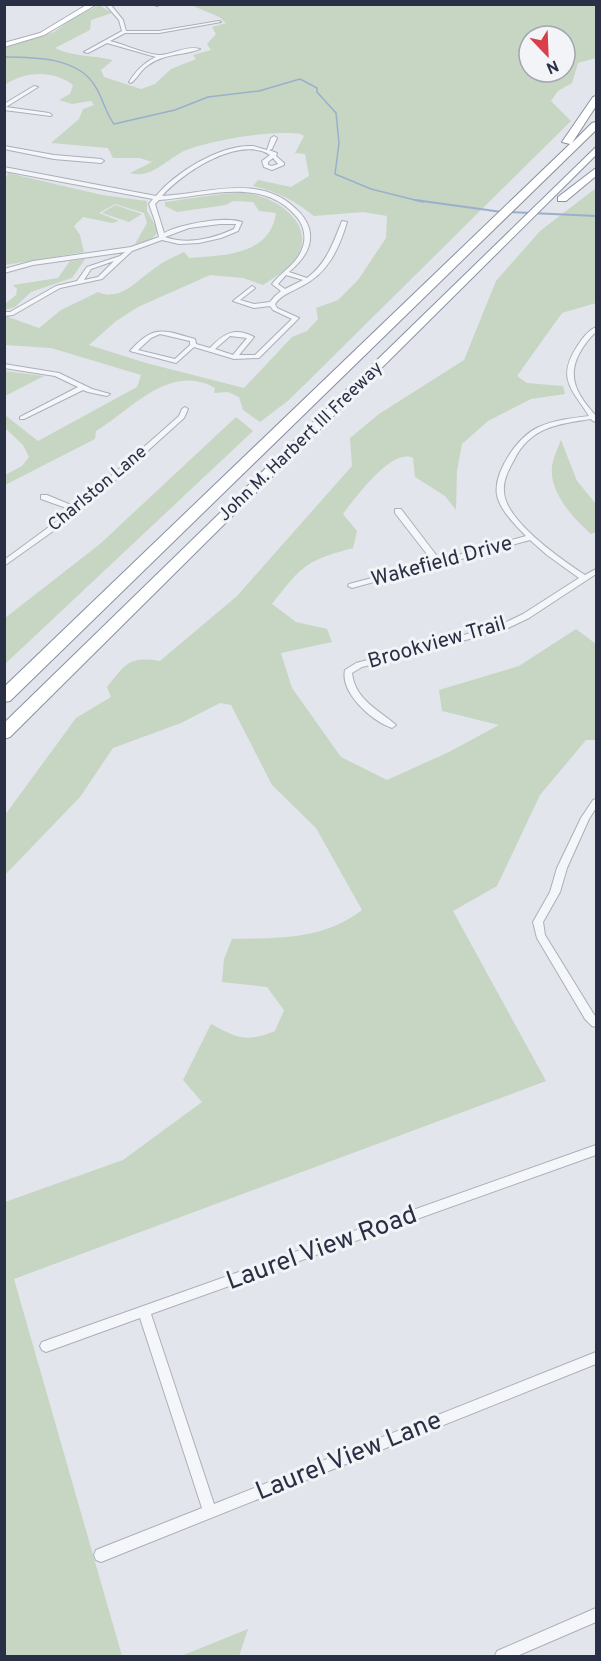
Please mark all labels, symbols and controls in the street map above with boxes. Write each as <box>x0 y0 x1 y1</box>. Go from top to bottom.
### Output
north arrow <box>517 24 577 84</box>
text: N <box>543 55 561 77</box>
street label: John M. Harbert III Freeway <box>214 357 388 527</box>
street label: Charlston Lane <box>44 441 152 537</box>
street label: Wakefield Drive <box>368 530 516 594</box>
street label: Brookview Trail <box>365 610 509 676</box>
street label: Laurel View Road <box>222 1199 422 1299</box>
street label: Laurel View Lane <box>251 1405 447 1509</box>

